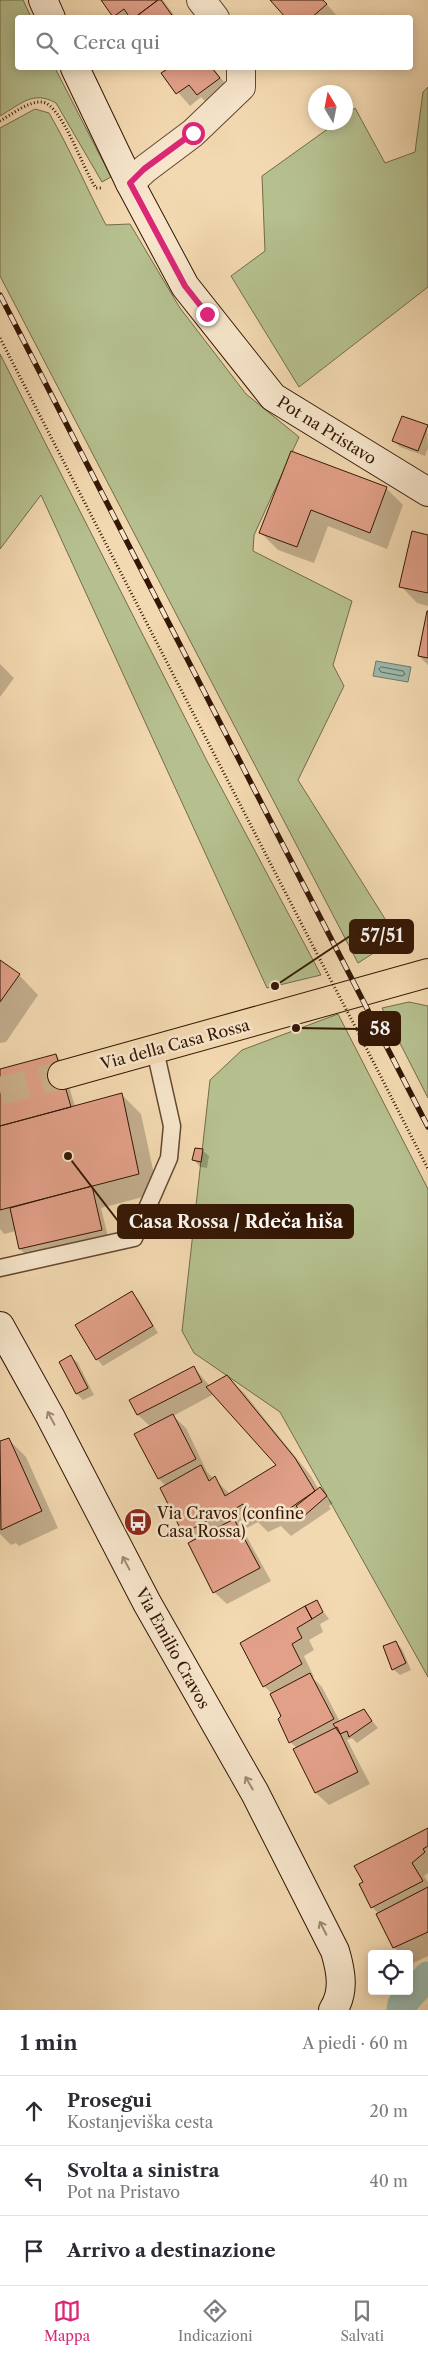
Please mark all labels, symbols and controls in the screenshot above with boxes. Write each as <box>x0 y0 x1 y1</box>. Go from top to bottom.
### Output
search box <box>15 15 413 70</box>
icon: search <box>33 29 61 57</box>
text: Cerca qui <box>73 31 160 54</box>
north arrow <box>308 85 353 130</box>
route start <box>182 122 205 145</box>
route end <box>196 303 219 326</box>
street label: Pot na Pristavo <box>274 392 380 469</box>
callout: 57/51 <box>350 920 413 953</box>
text: 57/51 <box>360 925 404 947</box>
callout: 58 <box>359 1012 400 1045</box>
street label: Via della Casa Rossa <box>97 1014 252 1074</box>
text: 58 <box>369 1018 391 1040</box>
callout: Casa Rossa / Rdeča hiša <box>118 1205 353 1238</box>
text: Casa Rossa / Rdeča hiša <box>129 1211 344 1233</box>
one-way arrow <box>46 1411 56 1426</box>
place label: Via Cravos (confine Casa Rossa) <box>156 1503 304 1541</box>
bus stop icon: Via Cravos (confine Casa Rossa) <box>123 1507 153 1537</box>
one-way arrow <box>121 1556 130 1571</box>
street label: Via Emilio Cravos <box>131 1583 215 1712</box>
one-way arrow <box>244 1775 254 1790</box>
one-way arrow <box>318 1920 328 1935</box>
map controls <box>368 1950 413 1995</box>
button: locate <box>368 1950 413 1995</box>
text: 1 min <box>20 2030 78 2055</box>
text: A piedi · 60 m <box>302 2033 408 2053</box>
text: Prosegui <box>67 2089 152 2112</box>
icon: ahead <box>20 2097 48 2125</box>
text: 20 m <box>369 2101 408 2121</box>
text: Kostanjeviška cesta <box>67 2112 213 2132</box>
text: Svolta a sinistra <box>67 2159 220 2182</box>
icon: left <box>20 2167 48 2195</box>
text: 40 m <box>369 2171 408 2191</box>
text: Pot na Pristavo <box>67 2182 180 2202</box>
icon: arrive <box>20 2237 48 2265</box>
text: Arrivo a destinazione <box>67 2239 276 2262</box>
tab: Mappa <box>44 2297 90 2345</box>
tab: Indicazioni <box>178 2297 253 2345</box>
tab: Salvati <box>341 2297 384 2345</box>

